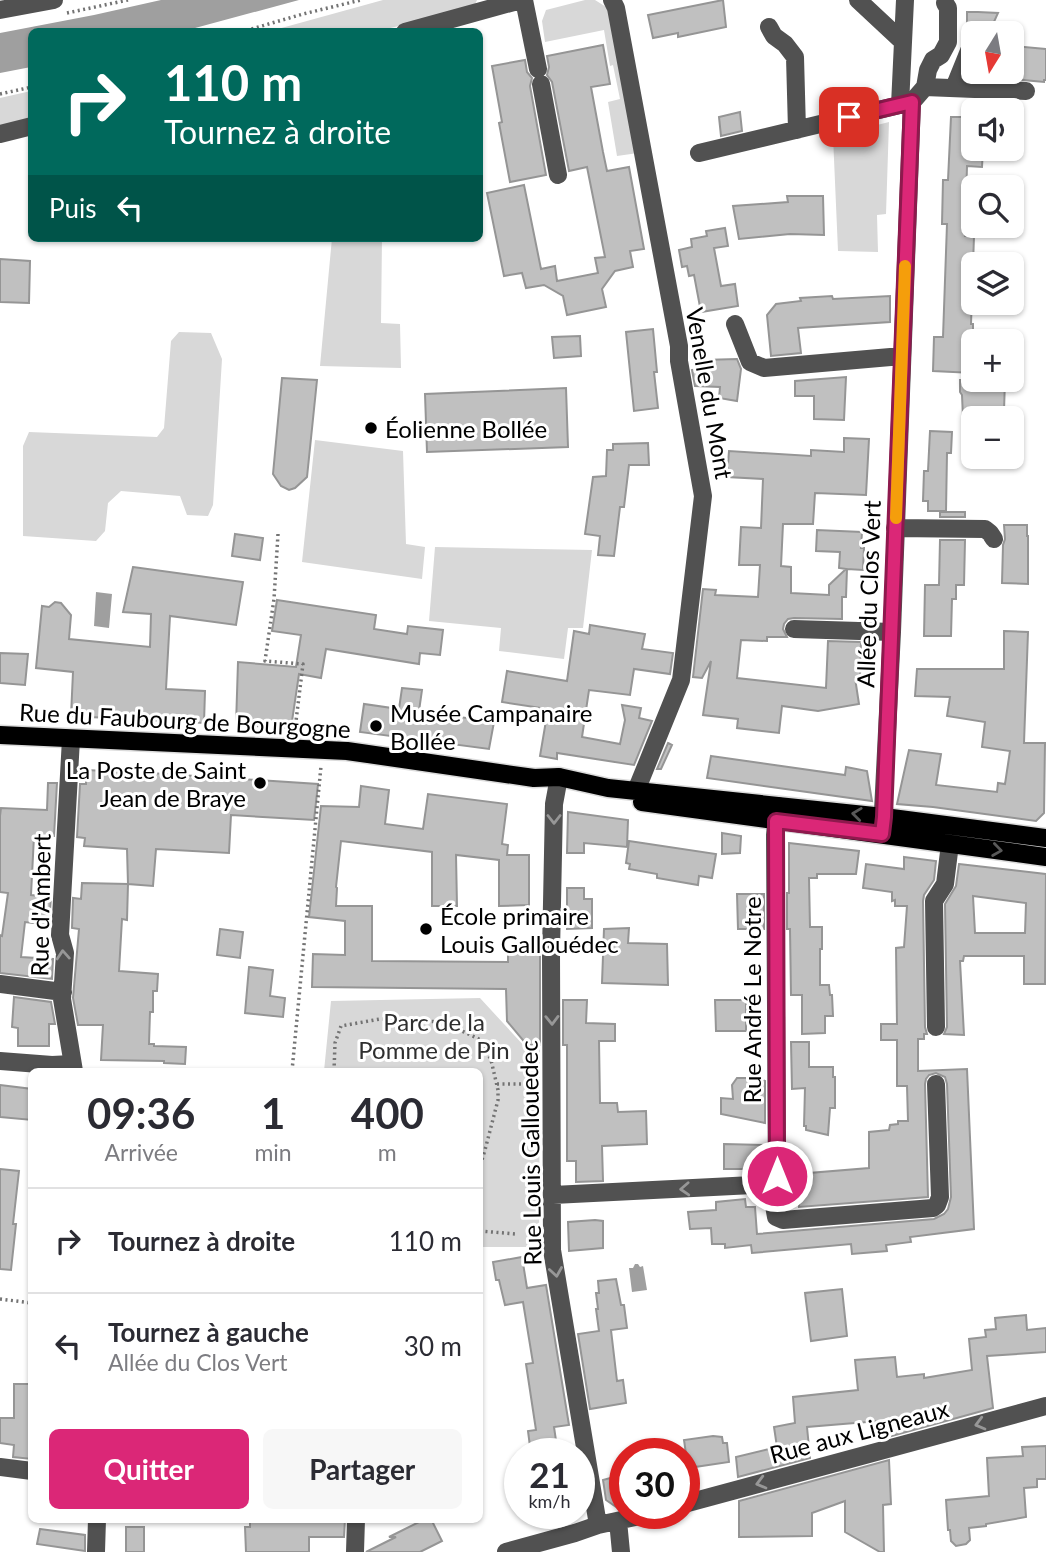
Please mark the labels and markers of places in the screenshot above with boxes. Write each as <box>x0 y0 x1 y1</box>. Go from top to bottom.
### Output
pin <box>819 87 879 147</box>
place label: Éolienne Bollée <box>385 414 547 443</box>
marker: Éolienne Bollée <box>363 420 379 436</box>
place label: Musée Campanaire Bollée <box>390 698 592 755</box>
marker: Musée Campanaire Bollée <box>368 718 384 734</box>
place label: La Poste de Saint Jean de Braye <box>66 755 246 812</box>
marker: La Poste de Saint Jean de Braye <box>252 775 268 791</box>
place label: École primaire Louis Gallouédec <box>440 901 619 958</box>
marker: École primaire Louis Gallouédec <box>418 921 434 937</box>

